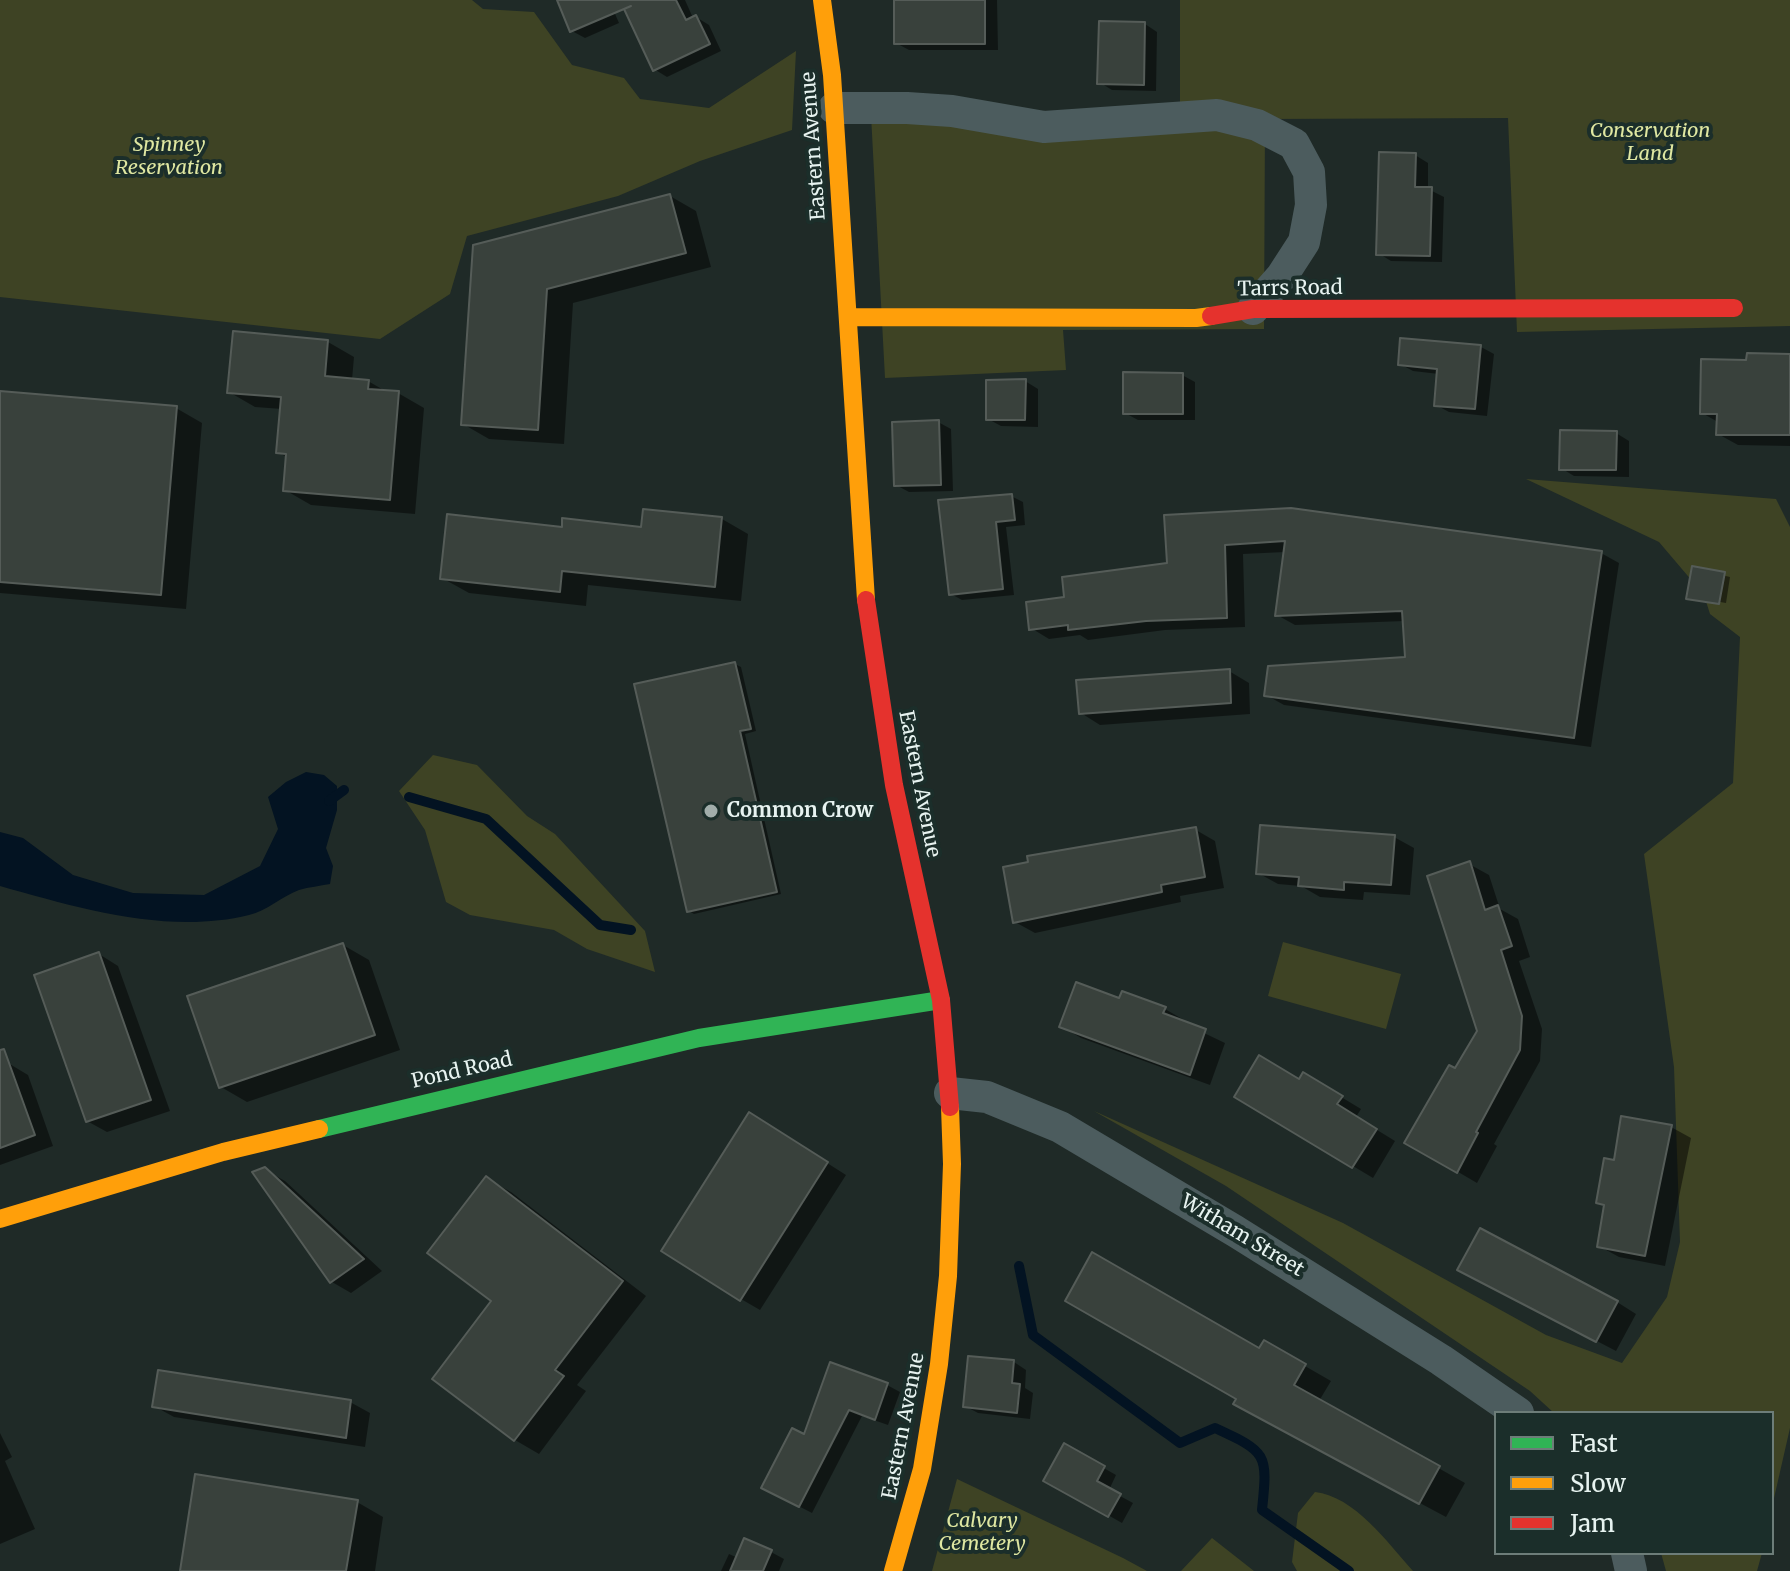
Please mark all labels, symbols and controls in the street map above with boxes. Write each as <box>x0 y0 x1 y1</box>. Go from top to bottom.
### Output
street label: Eastern Avenue <box>797 71 831 221</box>
park label: Conservation Land <box>1590 119 1710 166</box>
park label: Spinney Reservation <box>115 133 223 180</box>
street label: Tarrs Road <box>1237 276 1343 302</box>
street label: Eastern Avenue <box>893 709 945 859</box>
place label: Common Crow <box>727 799 873 823</box>
marker: Common Crow <box>702 802 720 820</box>
street label: Pond Road <box>409 1048 515 1094</box>
street label: Witham Street <box>1176 1190 1308 1282</box>
street label: Eastern Avenue <box>878 1351 930 1501</box>
legend <box>1494 1411 1774 1555</box>
text: Fast <box>1570 1428 1618 1459</box>
text: Slow <box>1570 1468 1626 1499</box>
text: Jam <box>1570 1508 1615 1539</box>
park label: Calvary Cemetery <box>938 1509 1026 1556</box>

